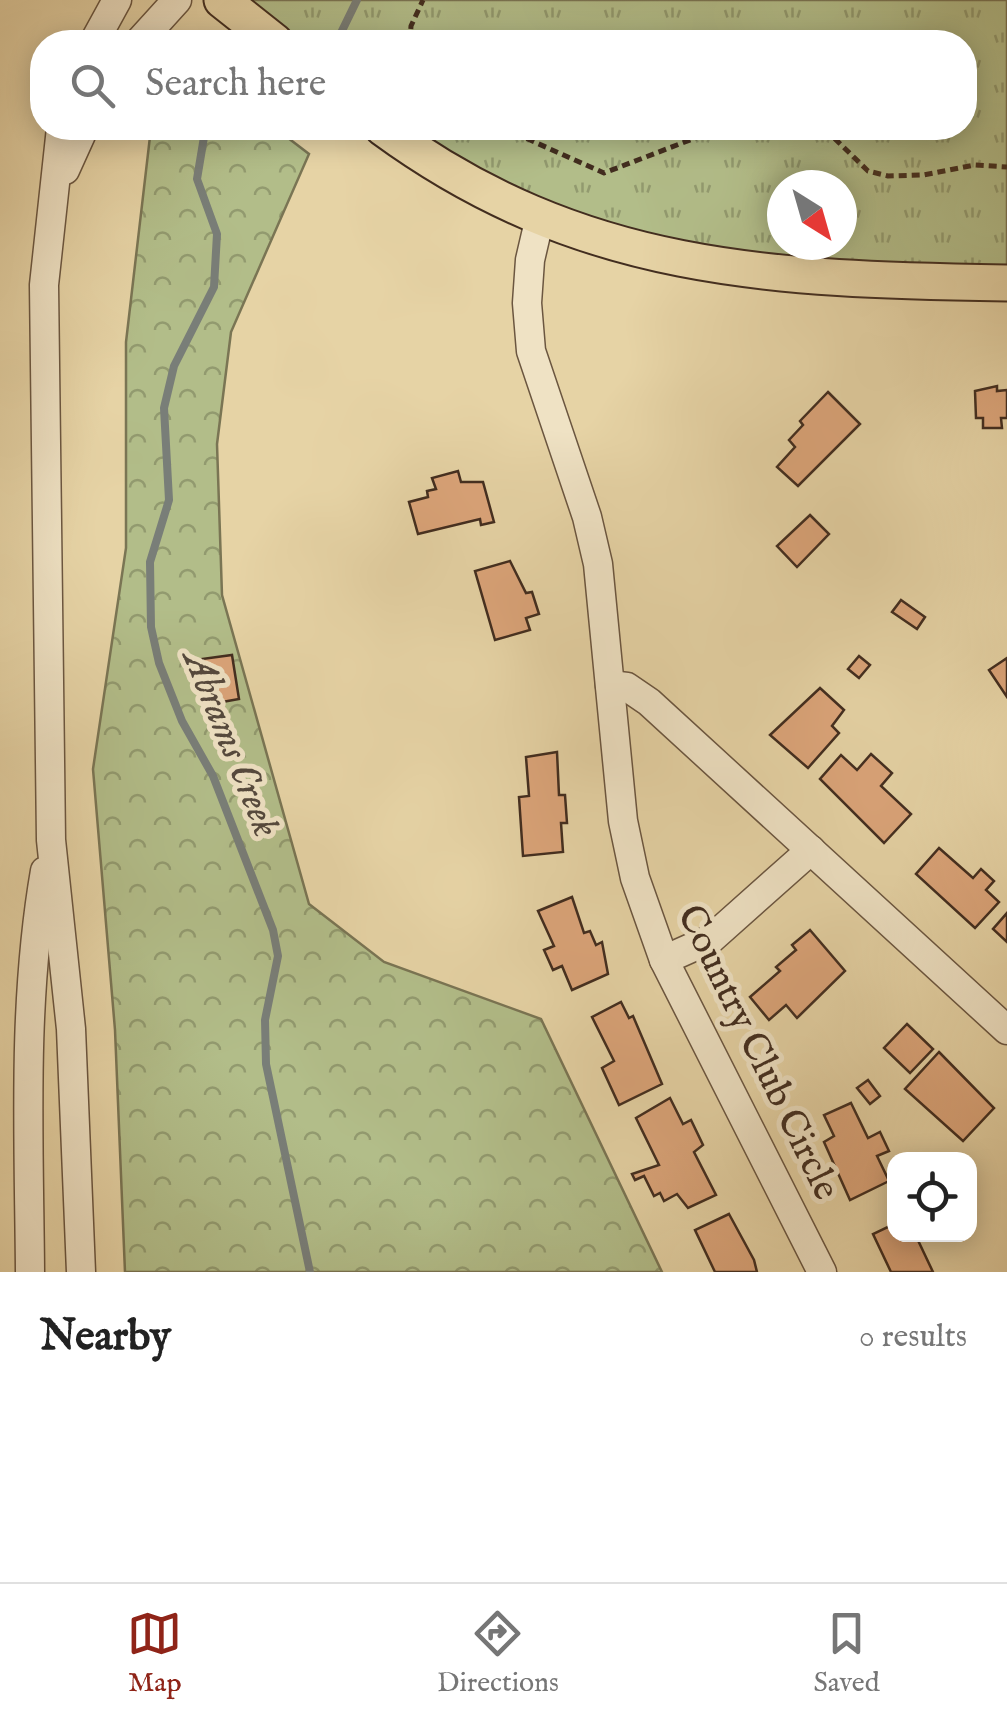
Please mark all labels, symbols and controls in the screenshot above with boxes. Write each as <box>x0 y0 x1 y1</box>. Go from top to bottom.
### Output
search box <box>30 30 977 140</box>
icon: search <box>65 58 120 113</box>
text: Search here <box>145 61 326 109</box>
north arrow <box>767 170 857 260</box>
water label: Abrams Creek <box>168 639 291 845</box>
street label: Country Club Circle <box>665 898 849 1208</box>
map controls <box>887 1152 977 1242</box>
button: locate <box>887 1152 977 1242</box>
text: Nearby <box>40 1311 171 1364</box>
text: 0 results <box>859 1317 967 1358</box>
tab: Map <box>127 1606 182 1701</box>
tab: Directions <box>437 1606 559 1701</box>
tab: Saved <box>813 1606 880 1701</box>

